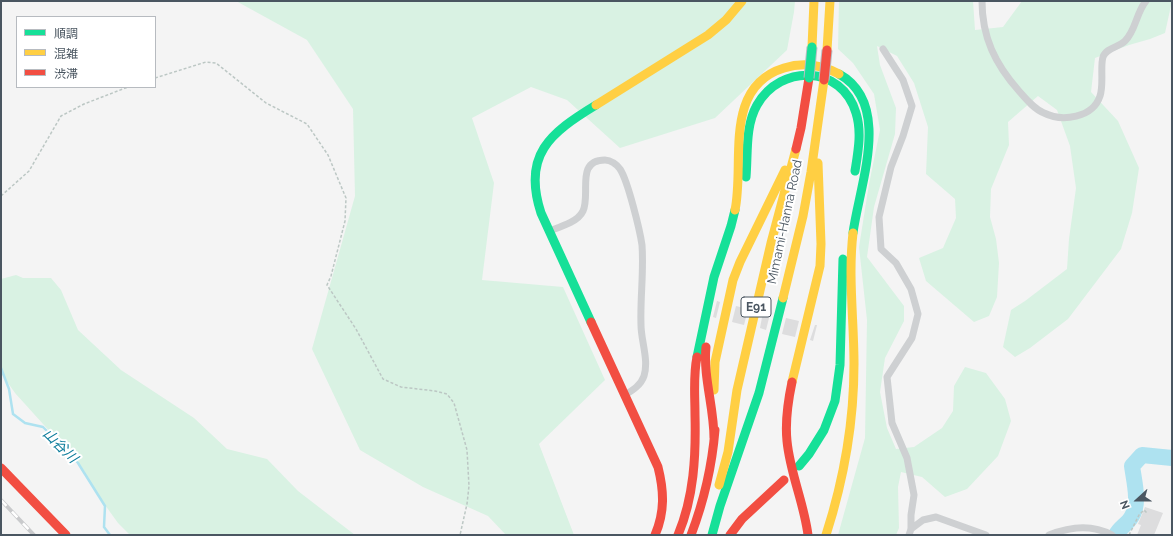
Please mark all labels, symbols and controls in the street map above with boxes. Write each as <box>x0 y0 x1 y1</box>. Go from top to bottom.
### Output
legend <box>16 16 156 88</box>
text: 順調 <box>54 27 78 41</box>
text: 混雑 <box>54 47 78 61</box>
text: 渋滞 <box>54 67 78 81</box>
street label: Mimami-Hanna Road <box>764 158 806 286</box>
road number: E91 <box>741 297 771 317</box>
water label: 山谷川 <box>39 425 81 467</box>
north arrow <box>1117 480 1157 520</box>
text: N <box>1118 498 1133 511</box>

